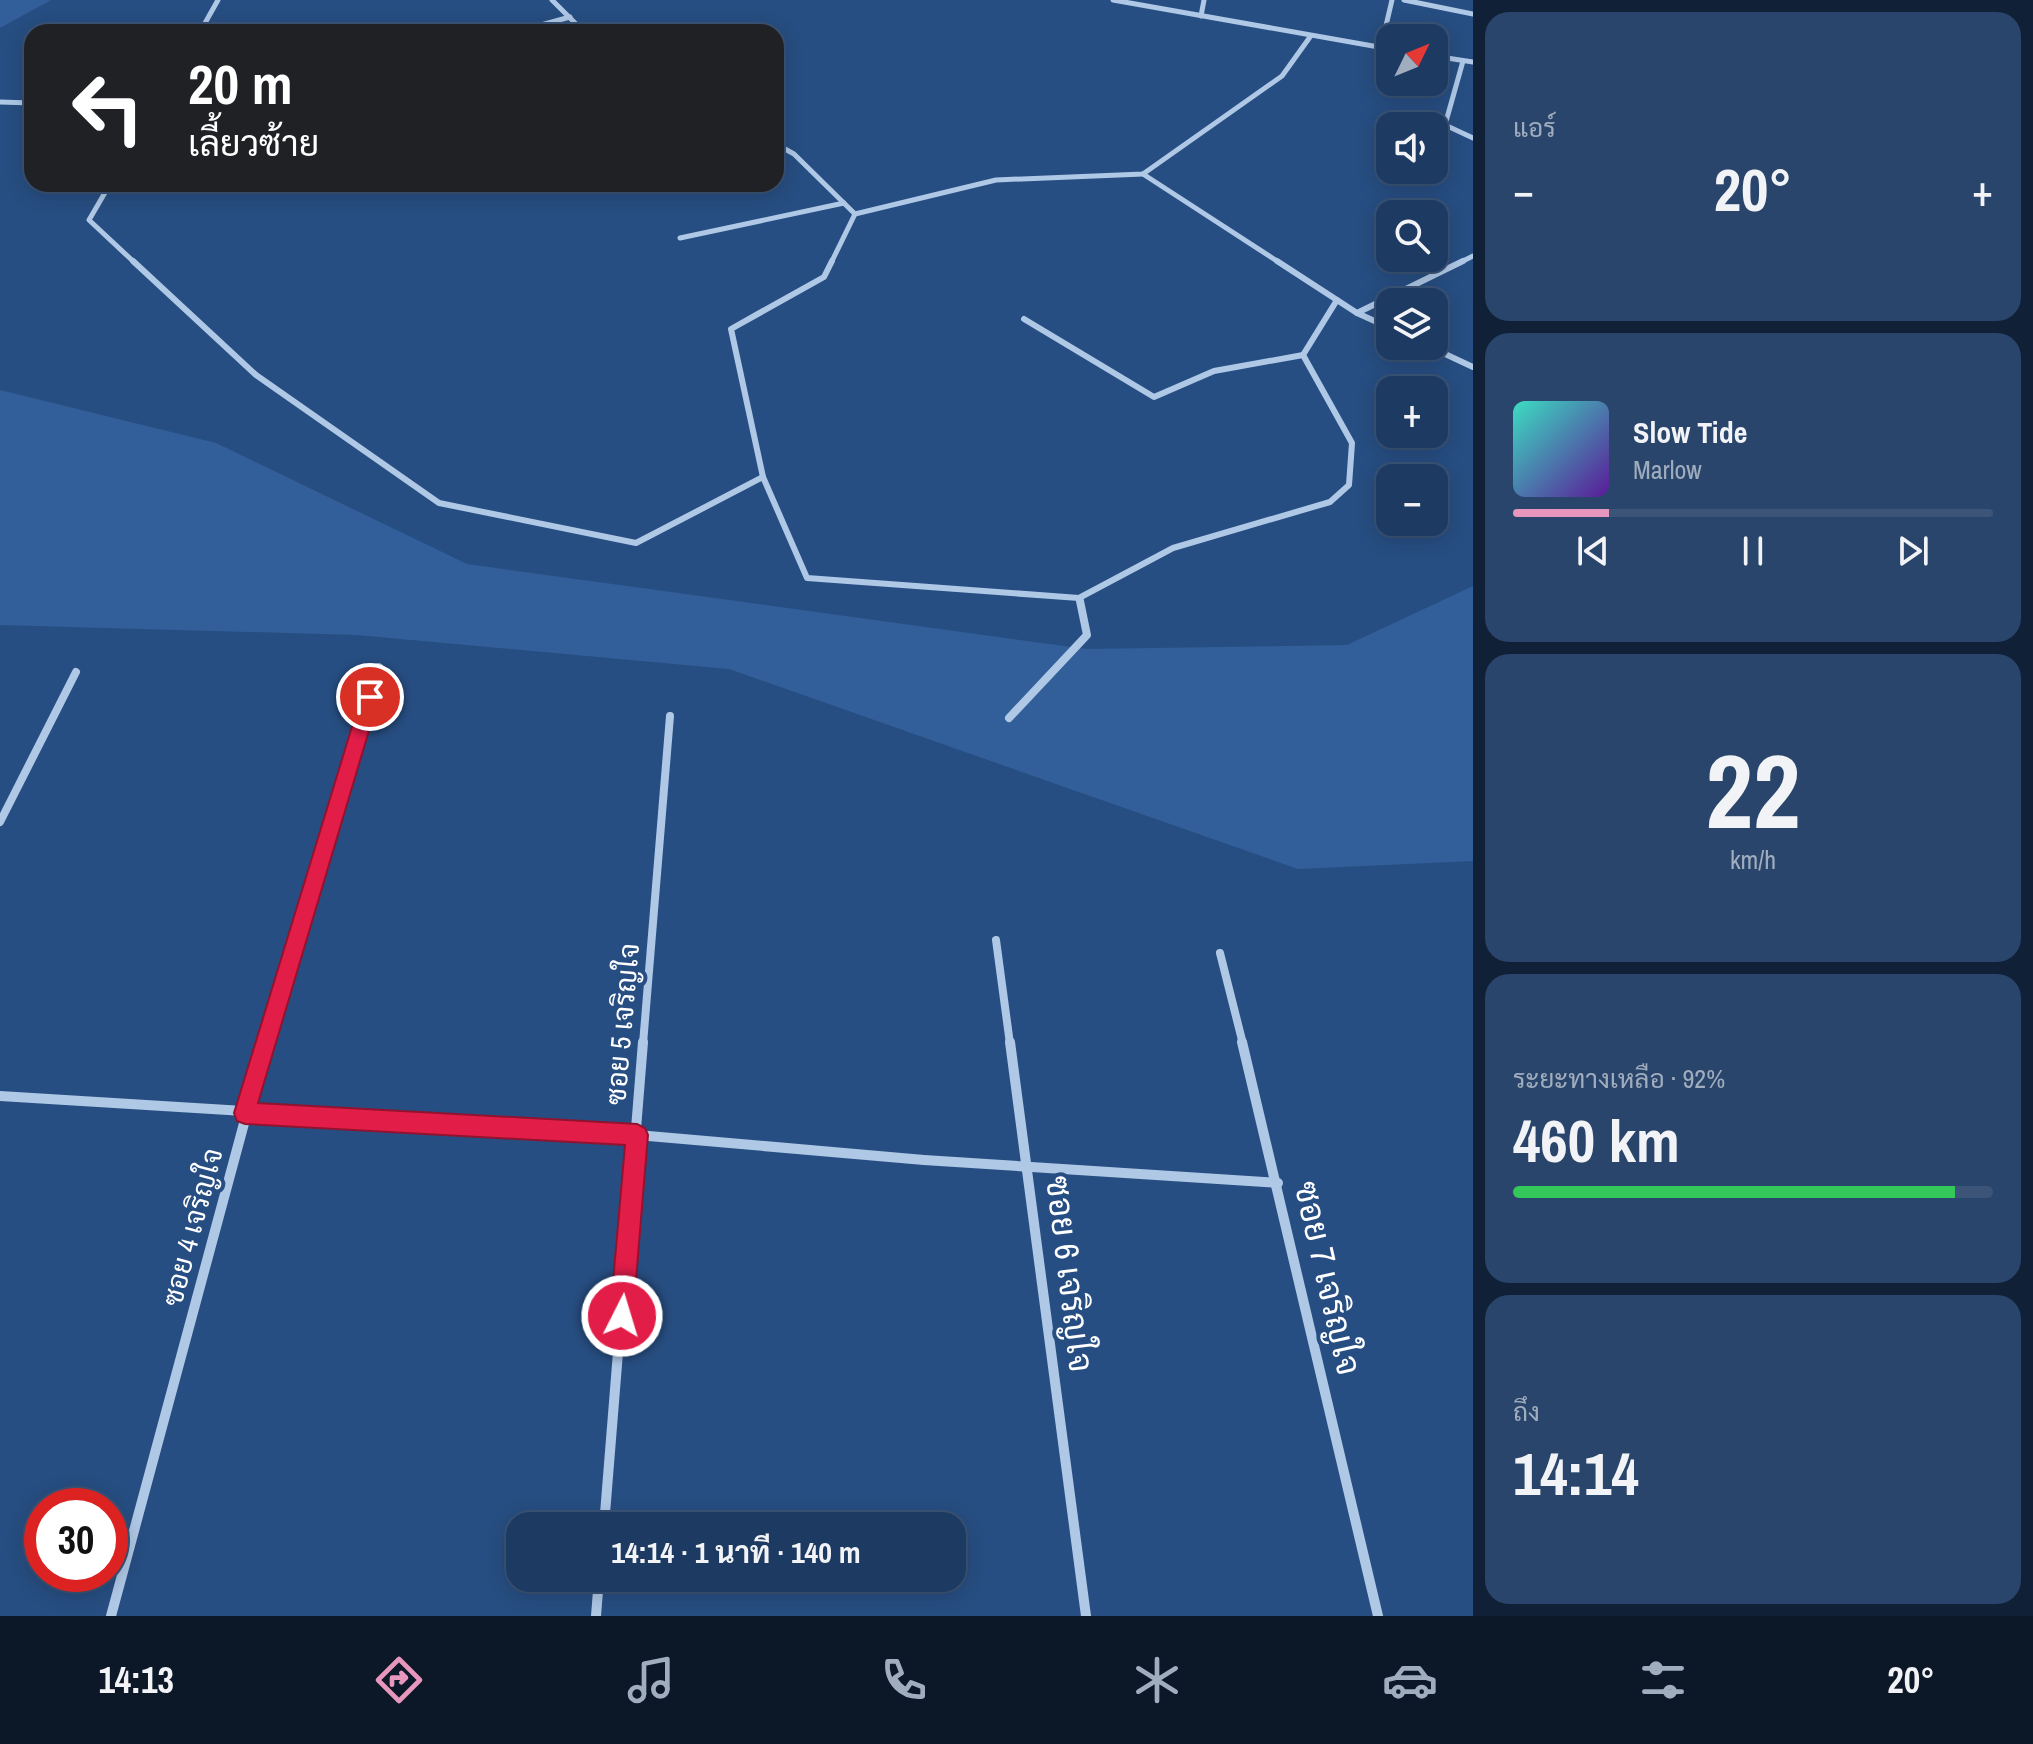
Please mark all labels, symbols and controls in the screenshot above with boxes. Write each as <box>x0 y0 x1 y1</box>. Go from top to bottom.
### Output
north arrow <box>1376 24 1448 96</box>
map controls <box>1376 24 1448 536</box>
text: 20 m <box>188 46 293 121</box>
icon: left <box>56 56 160 160</box>
text: แอร์ <box>1513 110 1556 145</box>
button: sound <box>1376 112 1448 184</box>
text: เลี้ยวซ้าย <box>188 119 319 167</box>
text: 20° <box>1714 149 1792 230</box>
text: − <box>1513 160 1534 220</box>
text: + <box>1972 160 1993 220</box>
button: search <box>1376 200 1448 272</box>
button: layers <box>1376 288 1448 360</box>
button: + <box>1376 376 1448 448</box>
text: Slow Tide <box>1633 412 1747 452</box>
text: Marlow <box>1633 452 1702 487</box>
button: − <box>1376 464 1448 536</box>
icon: previous <box>1571 529 1615 573</box>
icon: pause <box>1731 529 1775 573</box>
icon: next <box>1891 529 1935 573</box>
pin <box>336 663 404 731</box>
icon: arrive <box>348 675 392 719</box>
text: 22 <box>1706 720 1800 860</box>
text: km/h <box>1730 842 1776 877</box>
street label: ซอย 5 เจริญใจ <box>596 941 648 1107</box>
text: ระยะทางเหลือ · 92% <box>1513 1061 1725 1096</box>
text: 460 km <box>1513 1100 1680 1181</box>
street label: ซอย 4 เจริญใจ <box>153 1144 231 1310</box>
street label: ซอย 6 เจริญใจ <box>1035 1173 1105 1375</box>
street label: ซอย 7 เจริญใจ <box>1283 1177 1373 1379</box>
position arrow <box>580 1274 664 1358</box>
text: ถึง <box>1513 1394 1540 1429</box>
text: 14:14 <box>1513 1433 1639 1514</box>
speed limit sign: 30 <box>24 1488 128 1592</box>
text: 14:14 · 1 นาที · 140 m <box>611 1532 861 1572</box>
icon: directions <box>371 1652 427 1708</box>
icon: music <box>623 1652 679 1708</box>
icon: phone <box>876 1652 932 1708</box>
icon: climate <box>1129 1652 1185 1708</box>
icon: car <box>1382 1652 1438 1708</box>
icon: filters <box>1635 1652 1691 1708</box>
text: 14:13 <box>98 1656 174 1704</box>
text: 20° <box>1887 1656 1935 1704</box>

